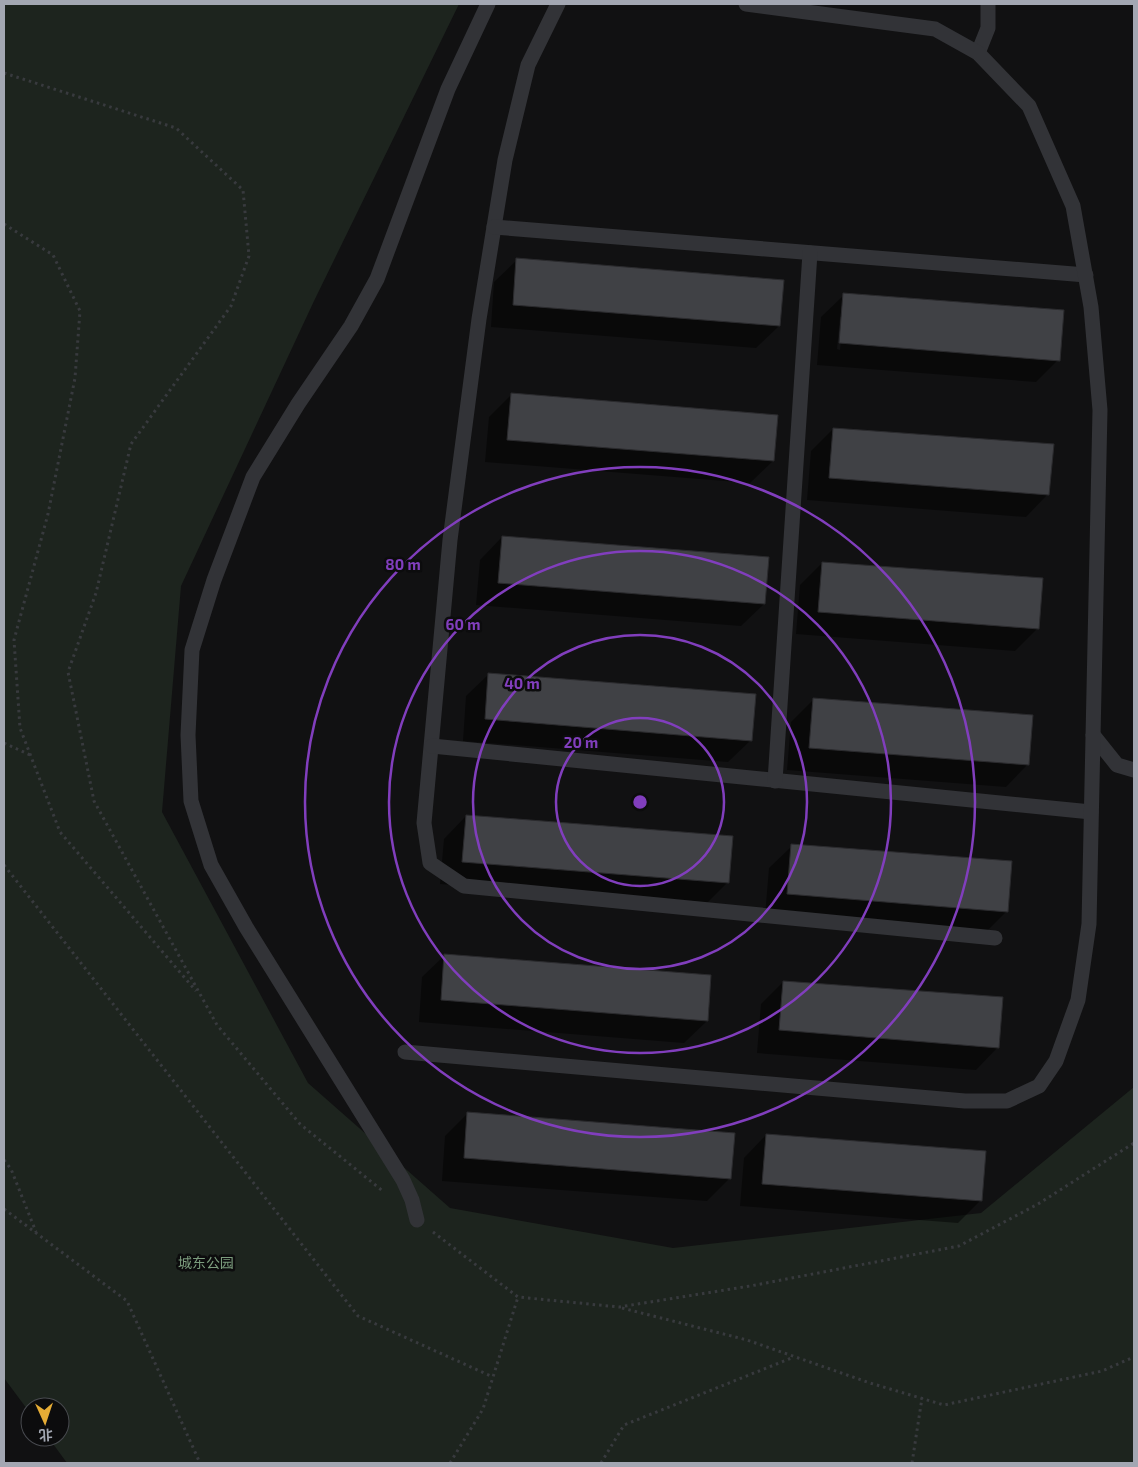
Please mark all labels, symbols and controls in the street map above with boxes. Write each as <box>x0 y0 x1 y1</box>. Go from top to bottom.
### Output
text: 80 m <box>385 555 421 573</box>
text: 60 m <box>446 615 480 633</box>
text: 40 m <box>504 674 540 692</box>
text: 20 m <box>564 733 598 751</box>
centre of rings <box>631 793 649 811</box>
park label: 城东公园 <box>178 1254 234 1271</box>
north arrow <box>20 1397 70 1447</box>
text: 北 <box>38 1427 53 1444</box>

